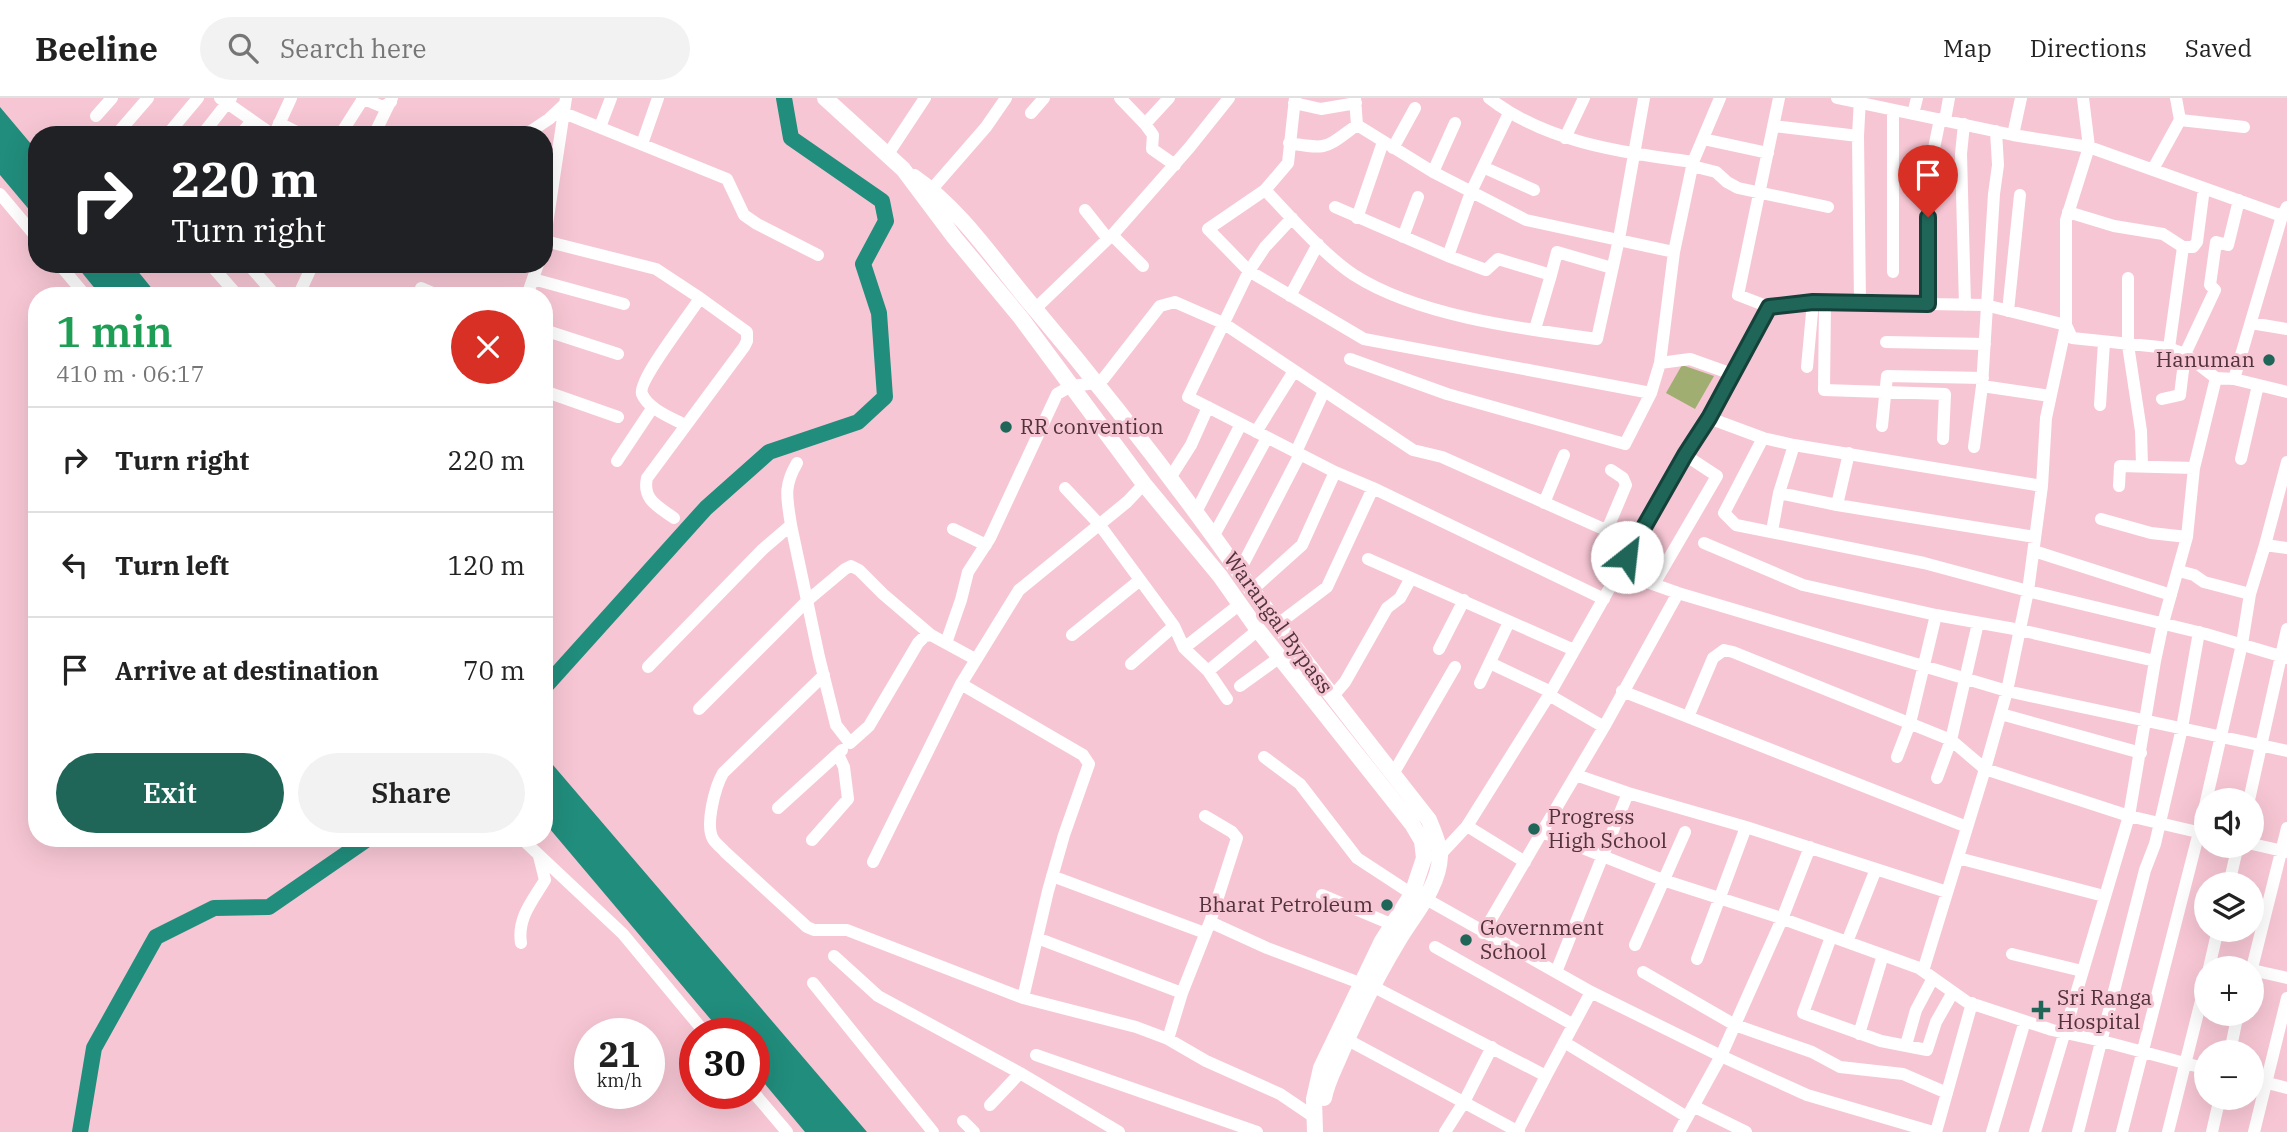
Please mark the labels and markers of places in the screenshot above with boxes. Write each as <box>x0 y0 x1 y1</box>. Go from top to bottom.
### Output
pin <box>1898 145 1958 217</box>
place label: Hanuman <box>2156 345 2255 373</box>
marker: Hanuman <box>2261 352 2277 368</box>
place label: RR convention <box>1020 412 1164 440</box>
marker: RR convention <box>998 419 1014 435</box>
place label: Progress High School <box>1548 802 1667 854</box>
marker: Progress High School <box>1526 821 1542 837</box>
place label: Bharat Petroleum <box>1198 890 1373 918</box>
marker: Bharat Petroleum <box>1379 897 1395 913</box>
place label: Government School <box>1480 913 1604 965</box>
marker: Government School <box>1458 932 1474 948</box>
place label: Sri Ranga Hospital <box>2057 983 2152 1035</box>
marker: Sri Ranga Hospital <box>2031 1000 2051 1020</box>

